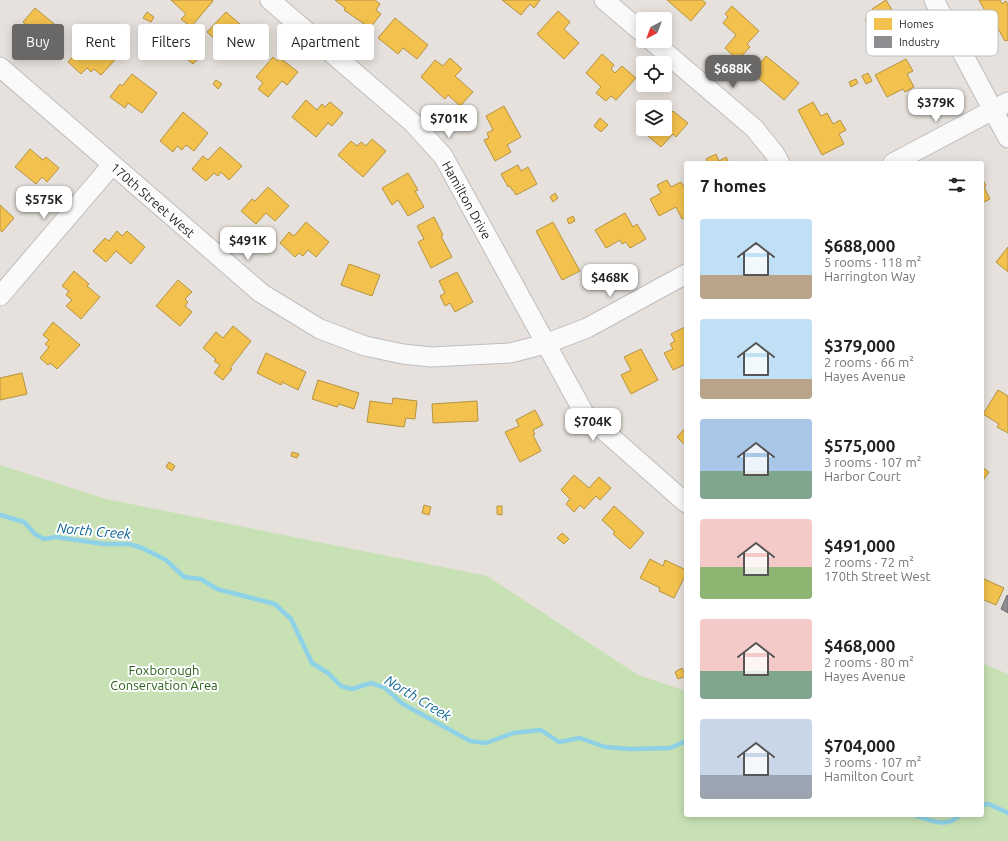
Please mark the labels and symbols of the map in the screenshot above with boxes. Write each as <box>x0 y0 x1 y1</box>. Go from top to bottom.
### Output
legend <box>866 10 998 56</box>
north arrow <box>636 12 672 48</box>
text: Homes <box>899 18 934 30</box>
text: Industry <box>899 36 940 48</box>
pin: $688K <box>705 55 761 89</box>
pin: $379K <box>908 89 964 123</box>
pin: $701K <box>421 105 477 139</box>
street label: Hamilton Drive <box>440 158 494 242</box>
street label: 170th Street West <box>108 160 198 240</box>
pin: $575K <box>16 186 72 220</box>
pin: $491K <box>220 227 276 261</box>
pin: $468K <box>582 264 638 298</box>
pin: $704K <box>565 408 621 442</box>
water label: North Creek <box>56 520 133 542</box>
park label: Foxborough Conservation Area <box>110 663 218 692</box>
water label: North Creek <box>382 672 455 724</box>

